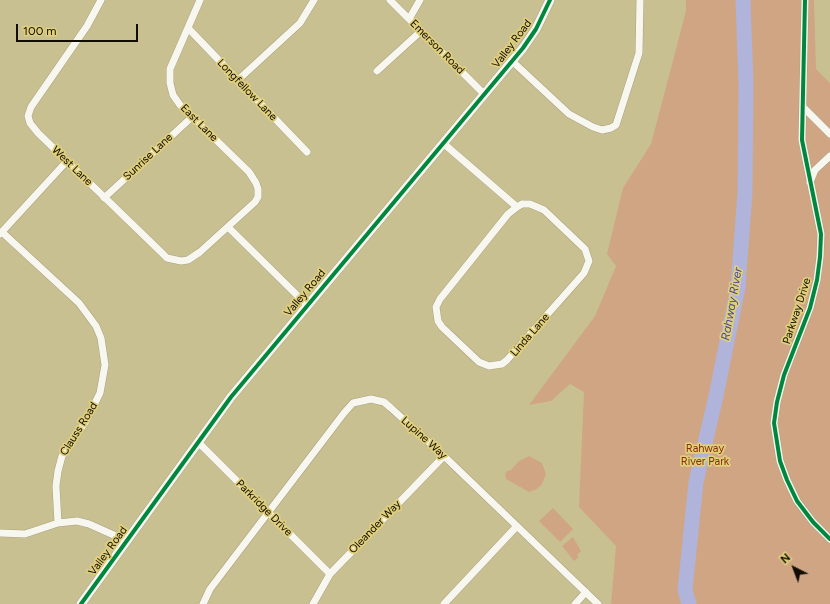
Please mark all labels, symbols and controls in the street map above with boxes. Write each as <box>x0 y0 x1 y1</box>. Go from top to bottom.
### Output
scale bar <box>18 16 140 42</box>
street label: Emerson Road <box>407 17 467 77</box>
street label: Valley Road <box>489 17 535 71</box>
text: 100 m <box>23 24 57 38</box>
street label: Longfellow Lane <box>214 56 280 124</box>
street label: East Lane <box>178 102 220 144</box>
street label: Sunrise Lane <box>121 131 175 183</box>
street label: West Lane <box>49 143 95 189</box>
water label: Rahway River <box>718 266 746 342</box>
street label: Valley Road <box>282 267 328 319</box>
street label: Parkway Drive <box>780 276 814 346</box>
street label: Linda Lane <box>508 311 552 359</box>
street label: Clauss Road <box>57 400 101 458</box>
street label: Lupine Way <box>398 414 450 462</box>
park label: Rahway River Park <box>681 442 729 468</box>
street label: Parkridge Drive <box>233 477 295 539</box>
street label: Oleander Way <box>346 498 404 556</box>
street label: Valley Road <box>86 524 130 578</box>
north arrow <box>774 548 814 588</box>
text: N <box>778 551 793 566</box>

